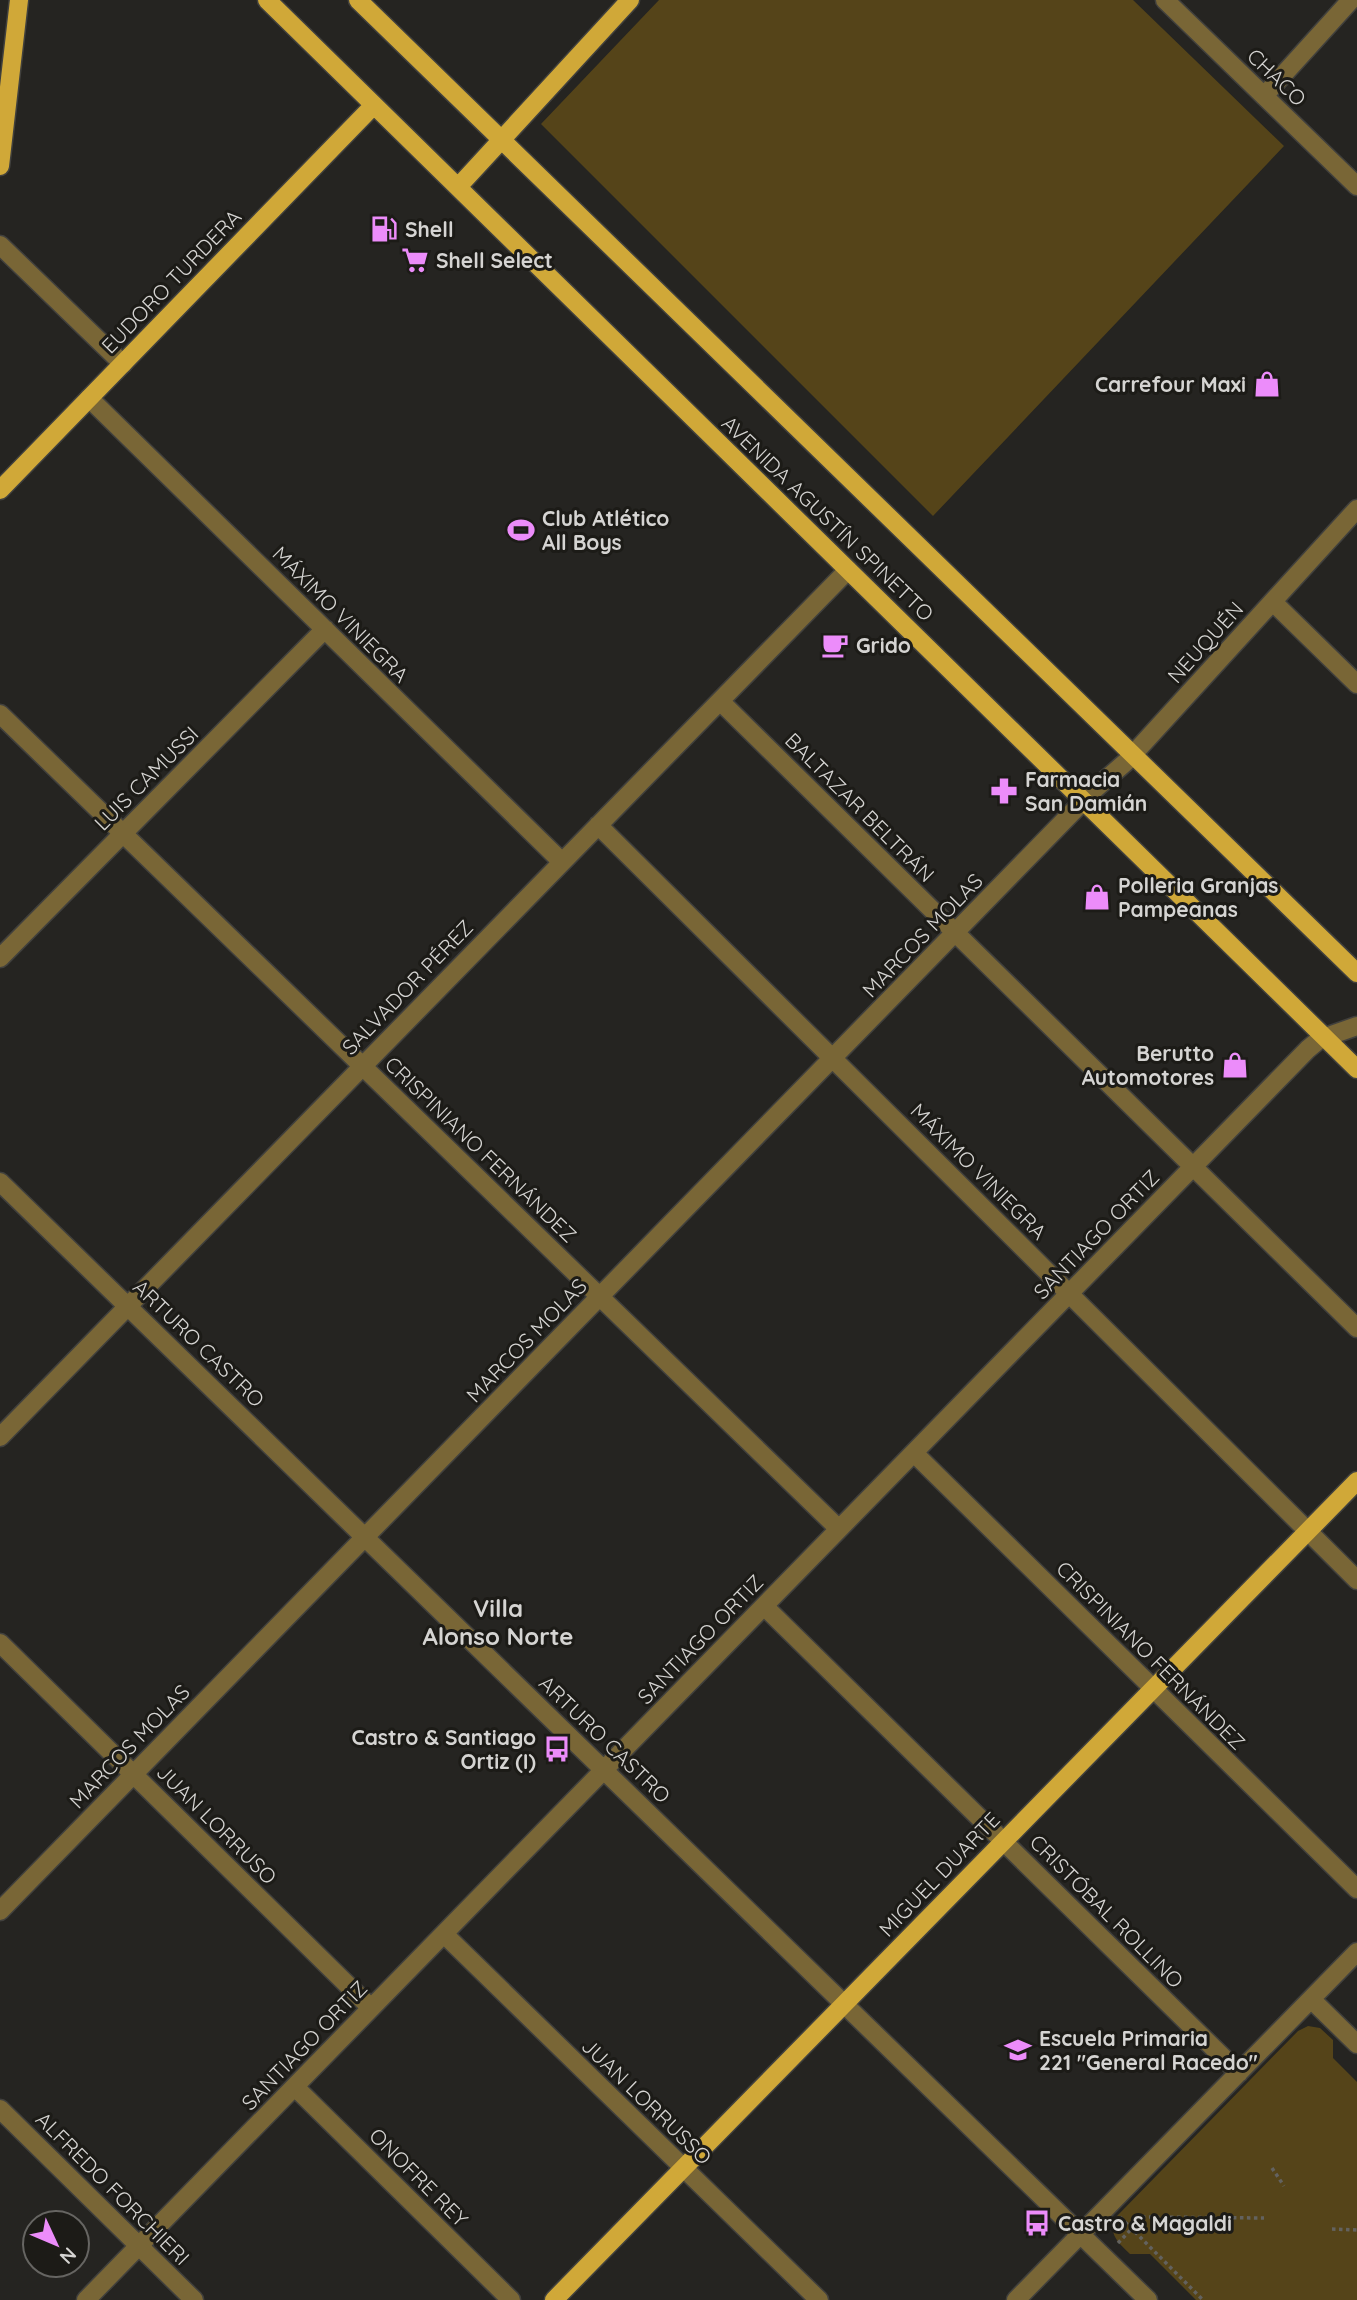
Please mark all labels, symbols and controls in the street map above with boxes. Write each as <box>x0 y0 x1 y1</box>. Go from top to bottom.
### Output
street label: CHACO <box>1242 43 1312 111</box>
street label: EUDORO TURDERA <box>96 204 246 358</box>
fuel station icon: Shell <box>369 214 399 244</box>
place label: Shell <box>405 216 454 242</box>
supermarket icon: Shell Select <box>400 245 430 275</box>
place label: Shell Select <box>436 247 553 273</box>
shop icon: Carrefour Maxi <box>1252 369 1282 399</box>
place label: Carrefour Maxi <box>1095 371 1246 397</box>
street label: AVENIDA AGUSTÍN SPINETTO <box>717 410 939 626</box>
place label: Club Atlético All Boys <box>542 505 669 555</box>
sports icon: Club Atlético All Boys <box>506 515 536 545</box>
street label: MÁXIMO VINIEGRA <box>267 540 415 688</box>
street label: NEUQUÉN <box>1162 596 1248 688</box>
cafe icon: Grido <box>820 630 850 660</box>
place label: Grido <box>856 632 911 658</box>
street label: LUIS CAMUSSI <box>88 720 204 836</box>
street label: BALTAZAR BELTRÁN <box>780 727 940 887</box>
place label: Farmacia San Damián <box>1025 766 1147 816</box>
pharmacy icon: Farmacia San Damián <box>989 776 1019 806</box>
street label: MARCOS MOLAS <box>856 868 988 1002</box>
place label: Polleria Granjas Pampeanas <box>1118 872 1278 922</box>
shop icon: Polleria Granjas Pampeanas <box>1082 882 1112 912</box>
street label: SALVADOR PÉREZ <box>336 914 478 1060</box>
place label: Berutto Automotores <box>1082 1040 1214 1090</box>
shop icon: Berutto Automotores <box>1220 1050 1250 1080</box>
street label: CRISPINIANO FERNÁNDEZ <box>380 1051 582 1247</box>
street label: MÁXIMO VINIEGRA <box>905 1097 1053 1245</box>
street label: SANTIAGO ORTIZ <box>1028 1164 1164 1304</box>
street label: MARCOS MOLAS <box>460 1273 592 1407</box>
street label: ARTURO CASTRO <box>128 1274 270 1412</box>
street label: CRISPINIANO FERNÁNDEZ <box>1051 1555 1251 1755</box>
street label: SANTIAGO ORTIZ <box>632 1569 768 1709</box>
district label: Villa Alonso Norte <box>422 1593 574 1651</box>
street label: ARTURO CASTRO <box>534 1670 676 1808</box>
street label: MARCOS MOLAS <box>63 1679 195 1813</box>
place label: Castro & Santiago Ortiz (I) <box>351 1724 536 1774</box>
bus stop icon: Castro & Santiago Ortiz (I) <box>542 1734 572 1764</box>
street label: JUAN LORRUSO <box>152 1759 282 1889</box>
street label: MIGUEL DUARTE <box>873 1806 1005 1942</box>
street label: CRISTÓBAL ROLLINO <box>1025 1829 1189 1993</box>
street label: SANTIAGO ORTIZ <box>236 1975 372 2115</box>
place label: Escuela Primaria 221 "General Racedo" <box>1039 2025 1258 2075</box>
street label: JUAN LORRUSSO <box>576 2032 718 2170</box>
school or university icon: Escuela Primaria 221 "General Racedo" <box>1003 2035 1033 2065</box>
street label: ALFREDO FORCHIERI <box>31 2106 195 2270</box>
street label: ONOFRE REY <box>364 2122 474 2232</box>
bus stop icon: Castro & Magaldi <box>1022 2208 1052 2238</box>
north arrow <box>21 2209 91 2279</box>
place label: Castro & Magaldi <box>1058 2210 1232 2236</box>
text: N <box>55 2242 82 2269</box>

